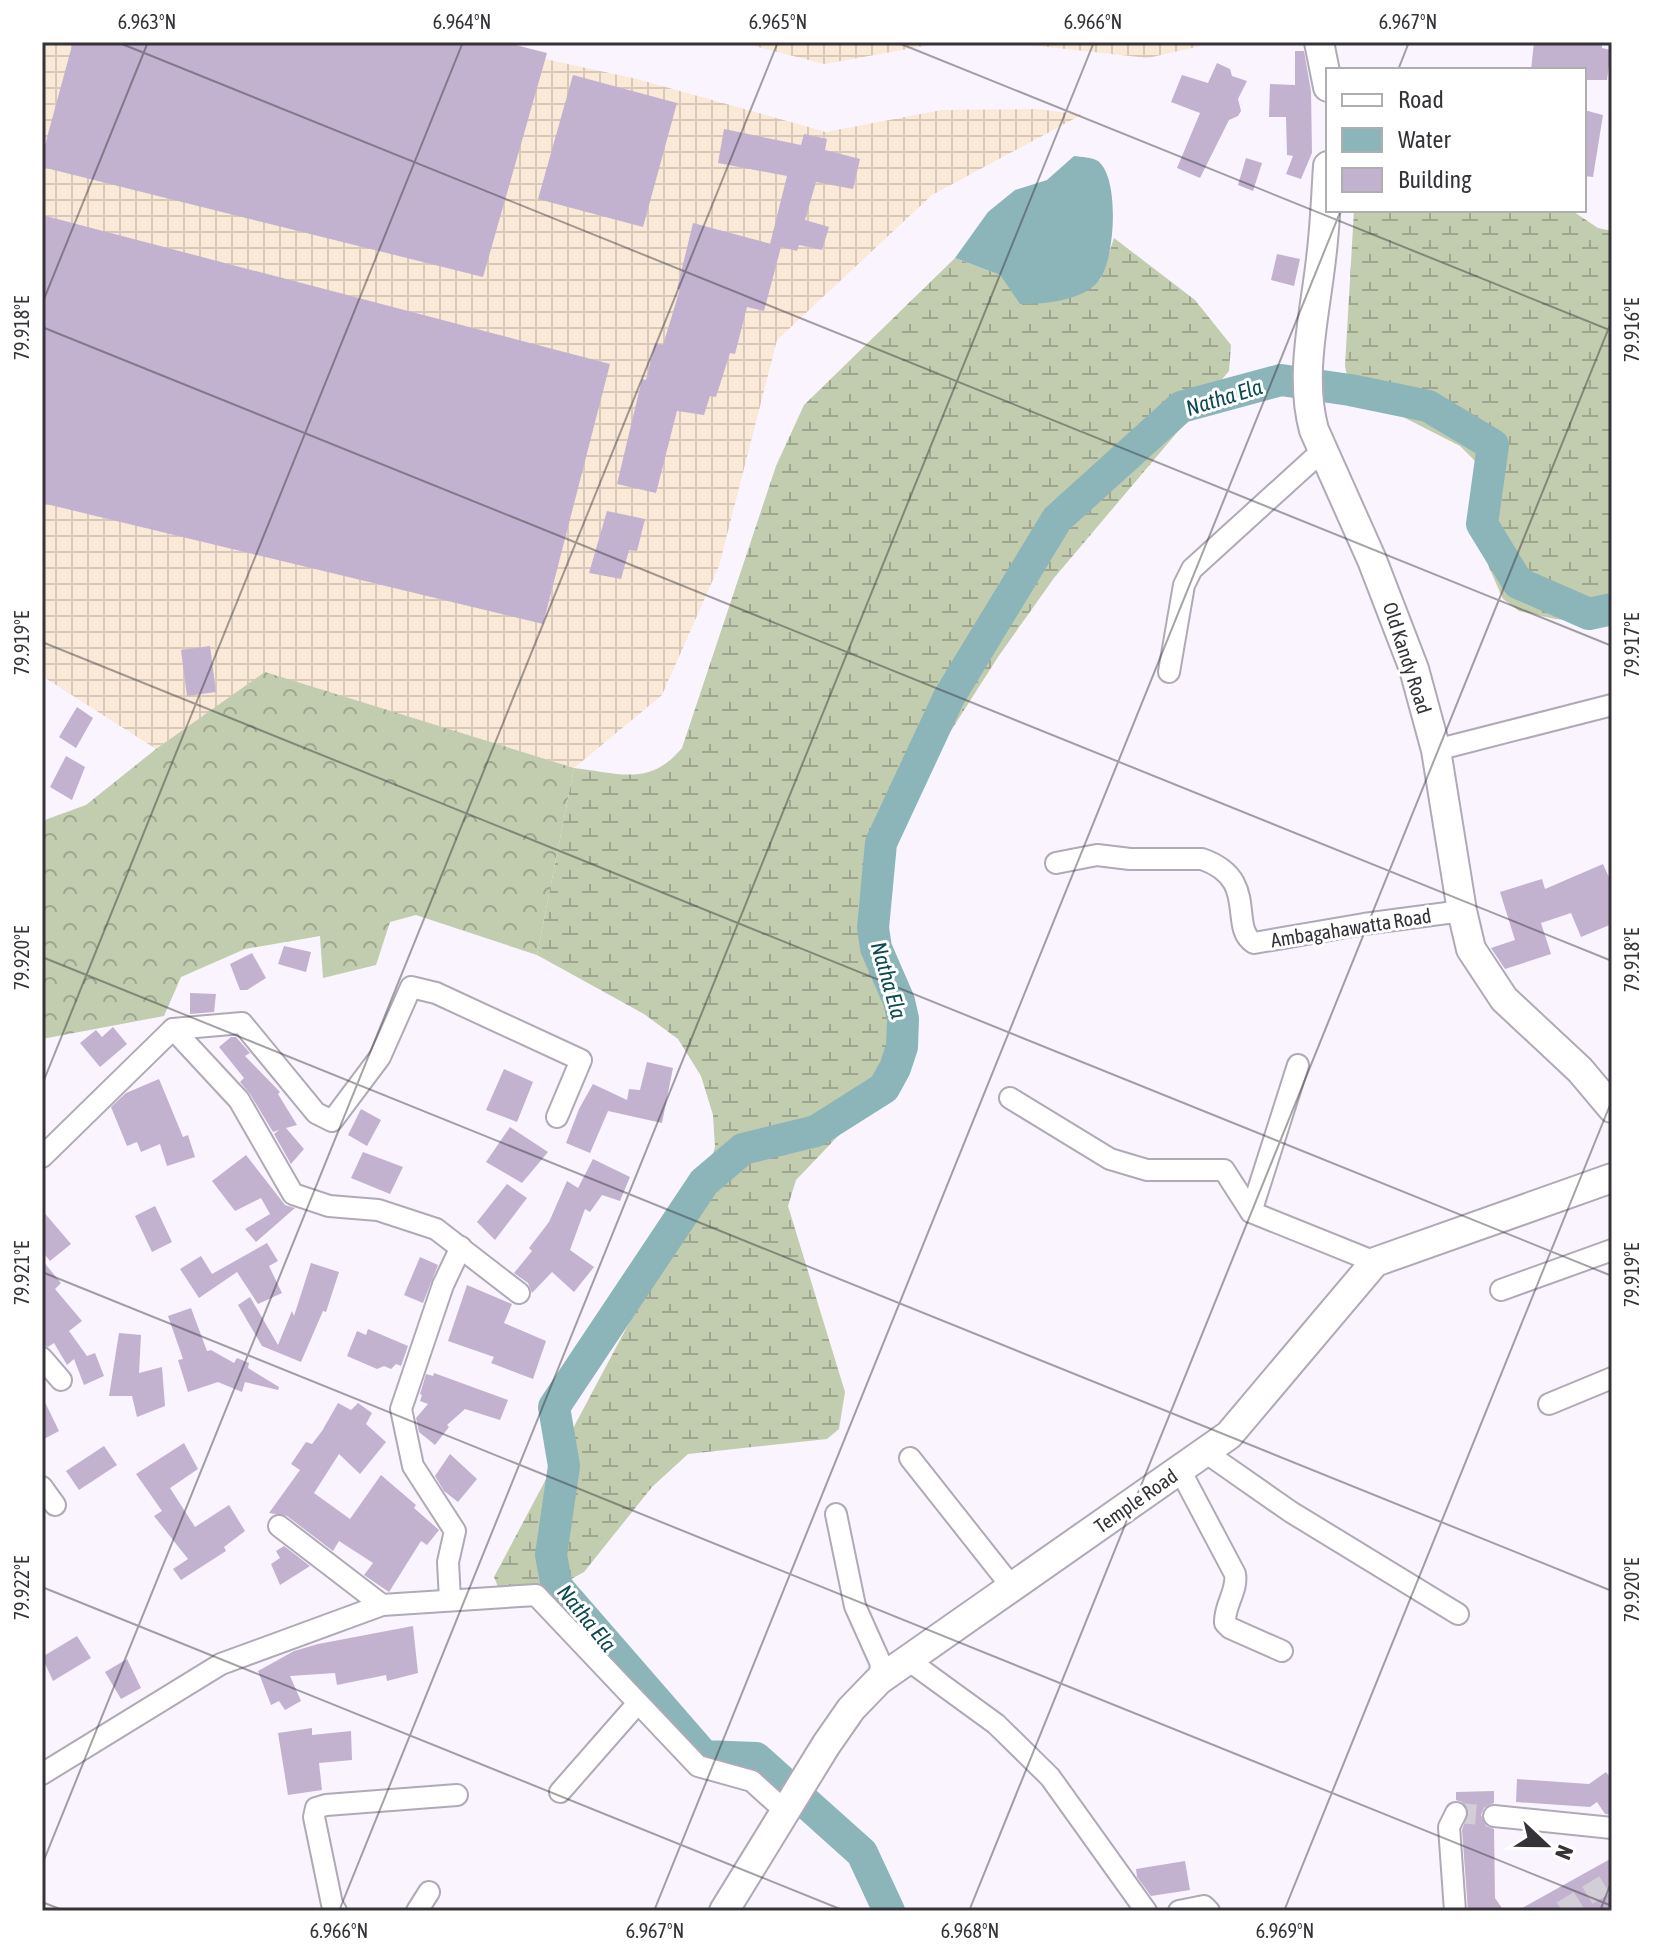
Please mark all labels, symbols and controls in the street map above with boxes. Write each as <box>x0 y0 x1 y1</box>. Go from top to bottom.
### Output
text: 6.963°N <box>118 10 176 33</box>
text: 6.964°N <box>433 10 491 33</box>
text: 6.965°N <box>749 10 807 33</box>
text: 6.966°N <box>1064 10 1122 33</box>
text: 6.967°N <box>1379 10 1437 33</box>
legend <box>1326 68 1586 212</box>
text: Road <box>1398 86 1444 113</box>
text: Water <box>1398 126 1451 153</box>
text: Building <box>1398 166 1472 193</box>
text: 79.918°E <box>10 295 33 360</box>
text: 79.916°E <box>1620 297 1643 362</box>
water label: Natha Ela <box>1183 373 1265 421</box>
street label: Old Kandy Road <box>1379 599 1436 717</box>
text: 79.919°E <box>10 610 33 675</box>
text: 79.917°E <box>1620 612 1643 677</box>
street label: Ambagahawatta Road <box>1269 903 1433 952</box>
text: 79.920°E <box>10 925 33 990</box>
text: 79.918°E <box>1620 927 1643 992</box>
water label: Natha Ela <box>866 939 912 1021</box>
text: 79.921°E <box>10 1240 33 1305</box>
text: 79.919°E <box>1620 1242 1643 1307</box>
street label: Temple Road <box>1090 1464 1181 1537</box>
text: 79.922°E <box>10 1555 33 1620</box>
text: 79.920°E <box>1620 1557 1643 1622</box>
water label: Natha Ela <box>552 1579 622 1657</box>
north arrow <box>1506 1805 1586 1885</box>
text: N <box>1550 1842 1579 1863</box>
text: 6.966°N <box>310 1919 368 1942</box>
text: 6.967°N <box>626 1919 684 1942</box>
text: 6.968°N <box>941 1919 999 1942</box>
text: 6.969°N <box>1256 1919 1314 1942</box>

